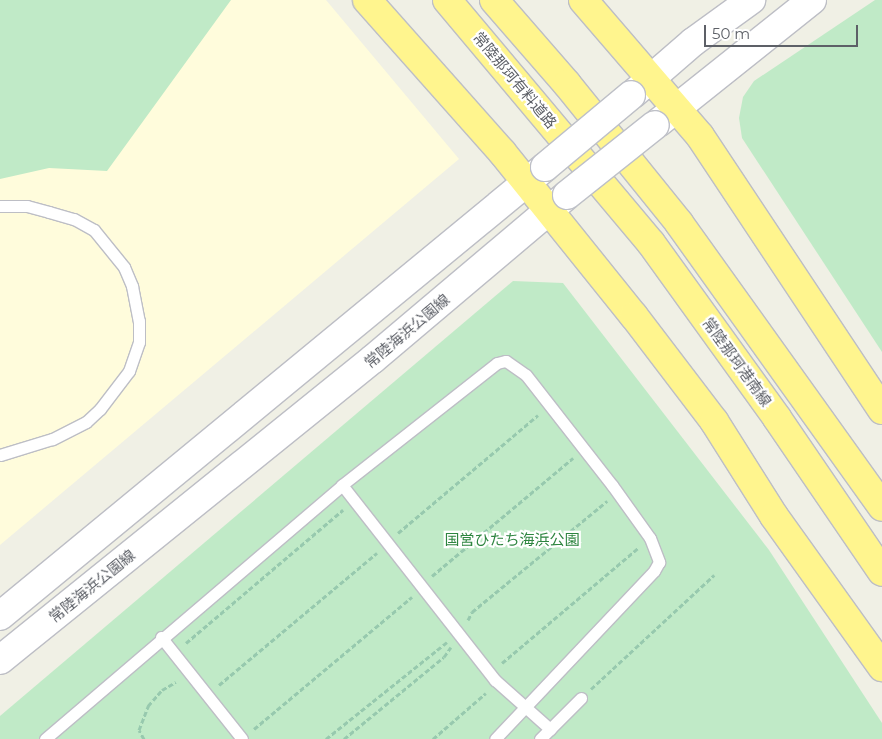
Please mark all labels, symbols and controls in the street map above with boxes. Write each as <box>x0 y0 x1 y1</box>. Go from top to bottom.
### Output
scale bar <box>707 15 861 47</box>
text: 50 m <box>712 24 750 43</box>
street label: 常陸那珂有料道路 <box>470 28 560 132</box>
street label: 常陸海浜公園線 <box>361 290 453 372</box>
street label: 常陸那珂港南線 <box>699 314 775 410</box>
park label: 国営ひたち海浜公園 <box>445 531 579 549</box>
street label: 常陸海浜公園線 <box>46 546 138 626</box>

